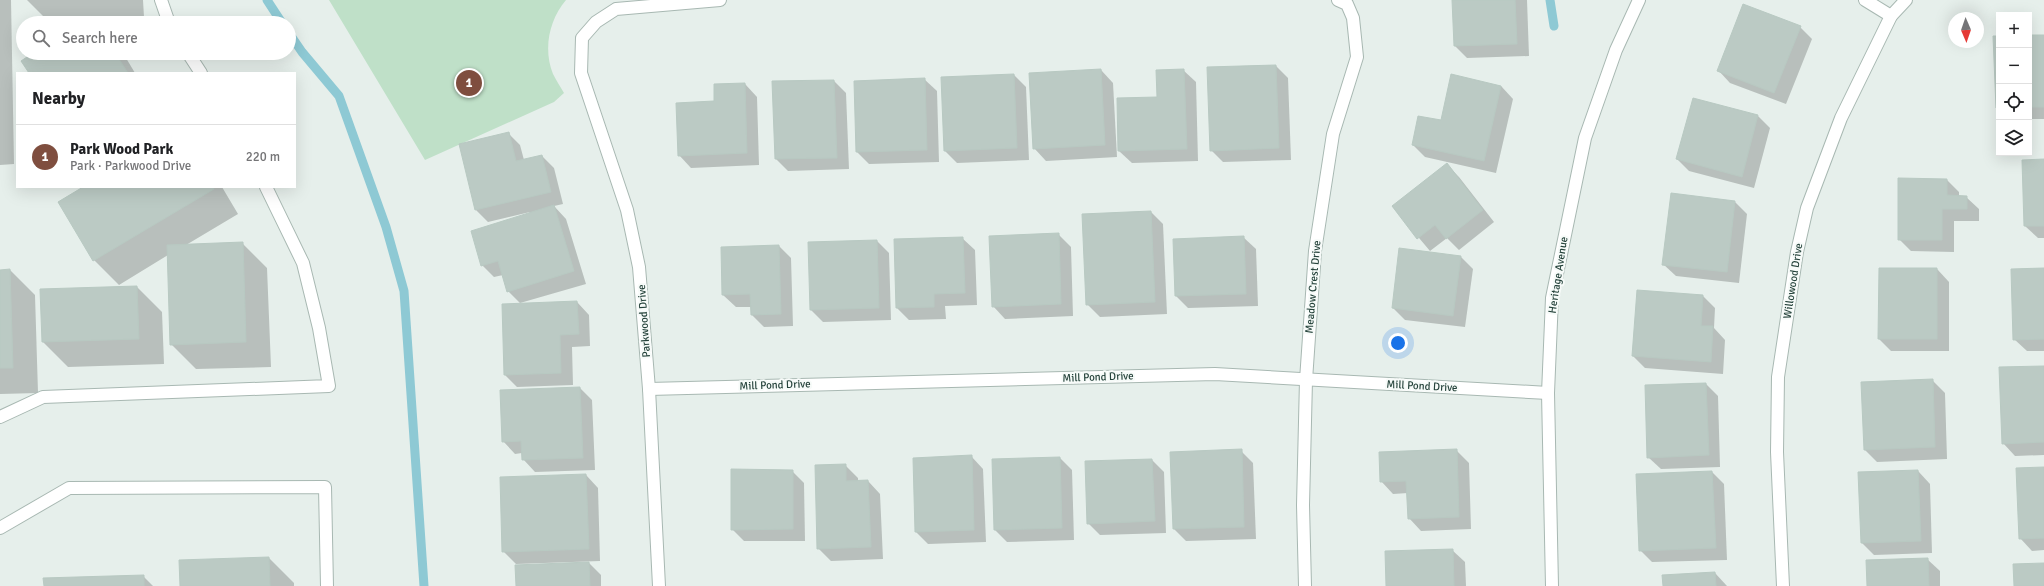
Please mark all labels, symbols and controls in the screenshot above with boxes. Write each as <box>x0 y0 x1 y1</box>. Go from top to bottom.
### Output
north arrow <box>1948 12 1984 48</box>
map controls <box>1996 12 2032 156</box>
button: + <box>1996 12 2032 48</box>
search box <box>16 16 296 60</box>
icon: search <box>30 27 52 49</box>
text: Search here <box>62 29 138 47</box>
button: − <box>1996 48 2032 84</box>
pin: 1 <box>456 68 482 98</box>
button: locate <box>1996 84 2032 120</box>
text: Nearby <box>32 88 85 109</box>
button: layers <box>1996 120 2032 156</box>
text: Park Wood Park <box>70 140 173 158</box>
text: 1 <box>41 149 49 165</box>
text: 220 m <box>246 149 280 165</box>
text: Park · Parkwood Drive <box>70 158 191 174</box>
street label: Heritage Avenue <box>1546 236 1570 314</box>
street label: Meadow Crest Drive <box>1302 240 1324 334</box>
street label: Willowood Drive <box>1781 242 1805 320</box>
street label: Parkwood Drive <box>635 284 653 358</box>
your location <box>1388 333 1408 353</box>
street label: Mill Pond Drive <box>1062 369 1134 385</box>
street label: Mill Pond Drive <box>739 377 811 393</box>
street label: Mill Pond Drive <box>1386 378 1458 394</box>

